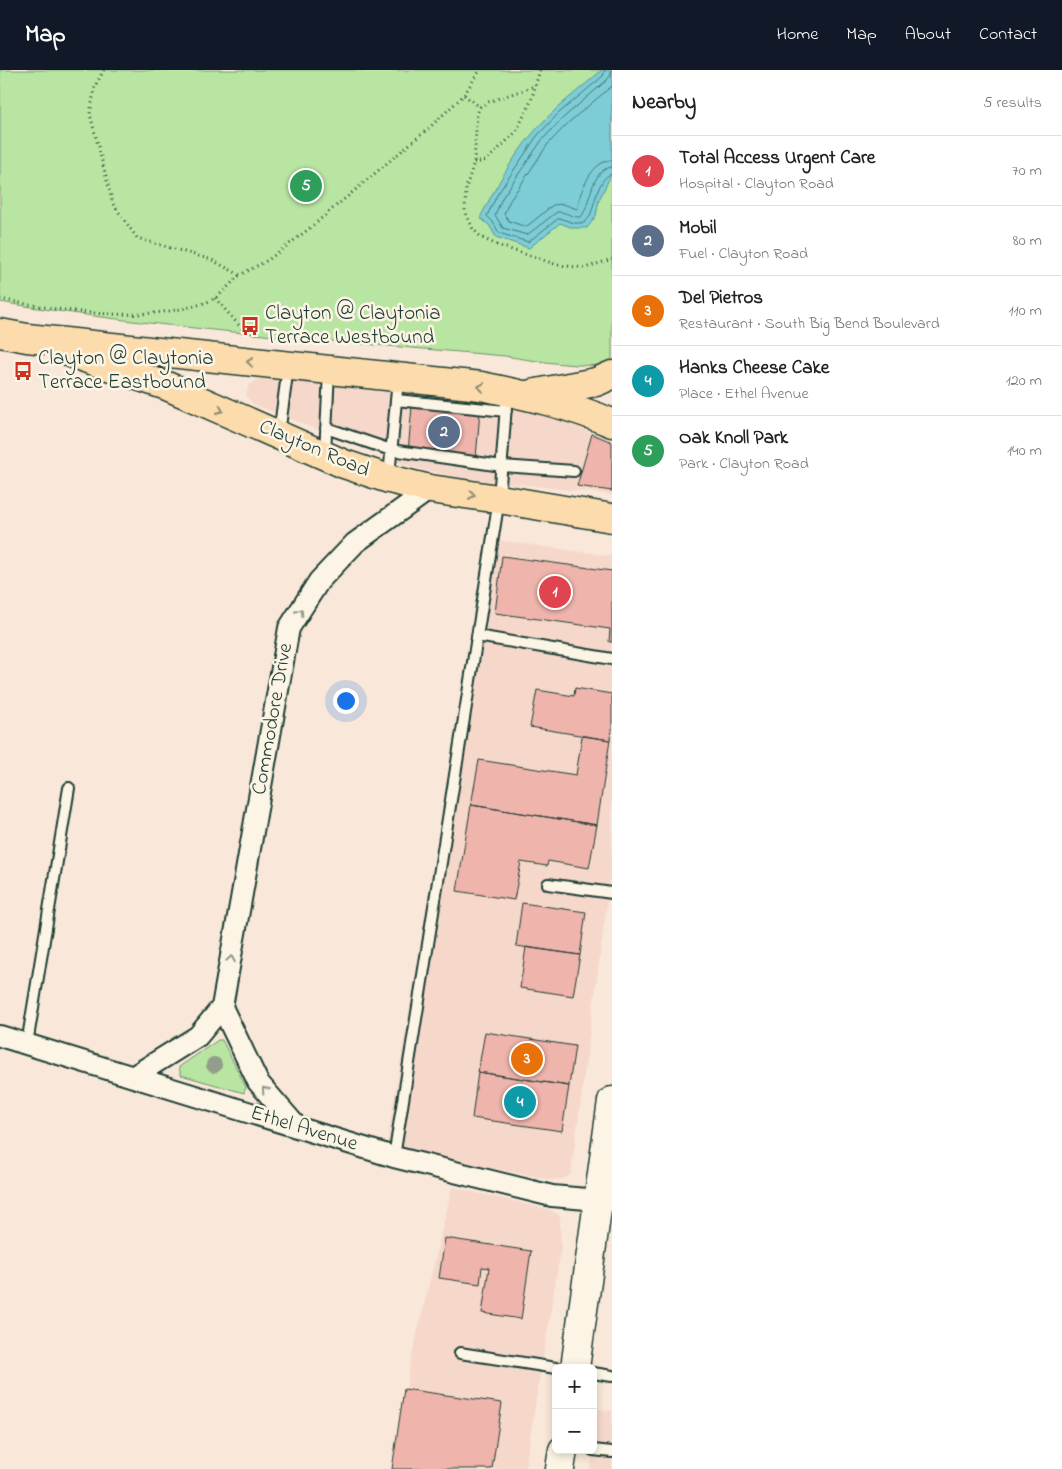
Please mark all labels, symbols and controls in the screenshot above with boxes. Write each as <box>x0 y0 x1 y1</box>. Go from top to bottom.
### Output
text: Map <box>25 18 66 53</box>
text: Home <box>777 22 818 48</box>
text: Map <box>846 22 877 48</box>
text: About <box>905 22 951 48</box>
text: Contact <box>979 22 1037 48</box>
text: Nearby <box>632 88 696 118</box>
text: 5 results <box>983 91 1042 115</box>
text: Total Access Urgent Care <box>679 145 875 172</box>
text: 1 <box>645 159 651 183</box>
text: 70 m <box>1012 159 1042 183</box>
pin: 5 <box>290 167 322 205</box>
text: Hospital · Clayton Road <box>679 172 834 196</box>
text: Mobil <box>679 215 717 242</box>
text: 2 <box>644 229 652 253</box>
text: 80 m <box>1013 229 1042 253</box>
text: Fuel · Clayton Road <box>679 242 808 266</box>
text: Del Pietros <box>679 285 763 312</box>
place label: Clayton @ Claytonia Terrace Westbound <box>265 299 441 353</box>
text: 3 <box>645 299 651 323</box>
text: 110 m <box>1008 299 1042 323</box>
text: Restaurant · South Big Bend Boulevard <box>679 312 940 336</box>
bus stop icon: Clayton @ Claytonia Terrace Westbound <box>239 315 261 337</box>
place label: Clayton @ Claytonia Terrace Eastbound <box>38 344 214 398</box>
text: Hanks Cheese Cake <box>679 355 829 382</box>
one-way arrow <box>246 357 254 368</box>
bus stop icon: Clayton @ Claytonia Terrace Eastbound <box>12 360 34 382</box>
text: 4 <box>645 369 651 393</box>
text: 120 m <box>1006 369 1042 393</box>
one-way arrow <box>477 382 485 393</box>
text: Place · Ethel Avenue <box>679 382 809 406</box>
one-way arrow <box>215 403 224 414</box>
street label: Clayton Road <box>253 412 374 488</box>
pin: 2 <box>428 413 460 451</box>
text: Oak Knoll Park <box>679 425 788 452</box>
text: 5 <box>643 439 653 463</box>
text: 140 m <box>1007 439 1042 463</box>
text: Park · Clayton Road <box>679 452 809 476</box>
one-way arrow <box>469 489 477 500</box>
pin: 1 <box>539 573 571 611</box>
one-way arrow <box>293 608 303 617</box>
street label: Commodore Drive <box>245 640 301 797</box>
your location <box>333 688 359 714</box>
one-way arrow <box>225 954 235 963</box>
pin: 3 <box>511 1040 543 1078</box>
pin: 4 <box>504 1083 536 1121</box>
one-way arrow <box>262 1087 271 1096</box>
street label: Ethel Avenue <box>247 1098 362 1160</box>
map controls <box>552 1364 597 1454</box>
button: + <box>552 1364 597 1409</box>
button: − <box>552 1409 597 1454</box>

